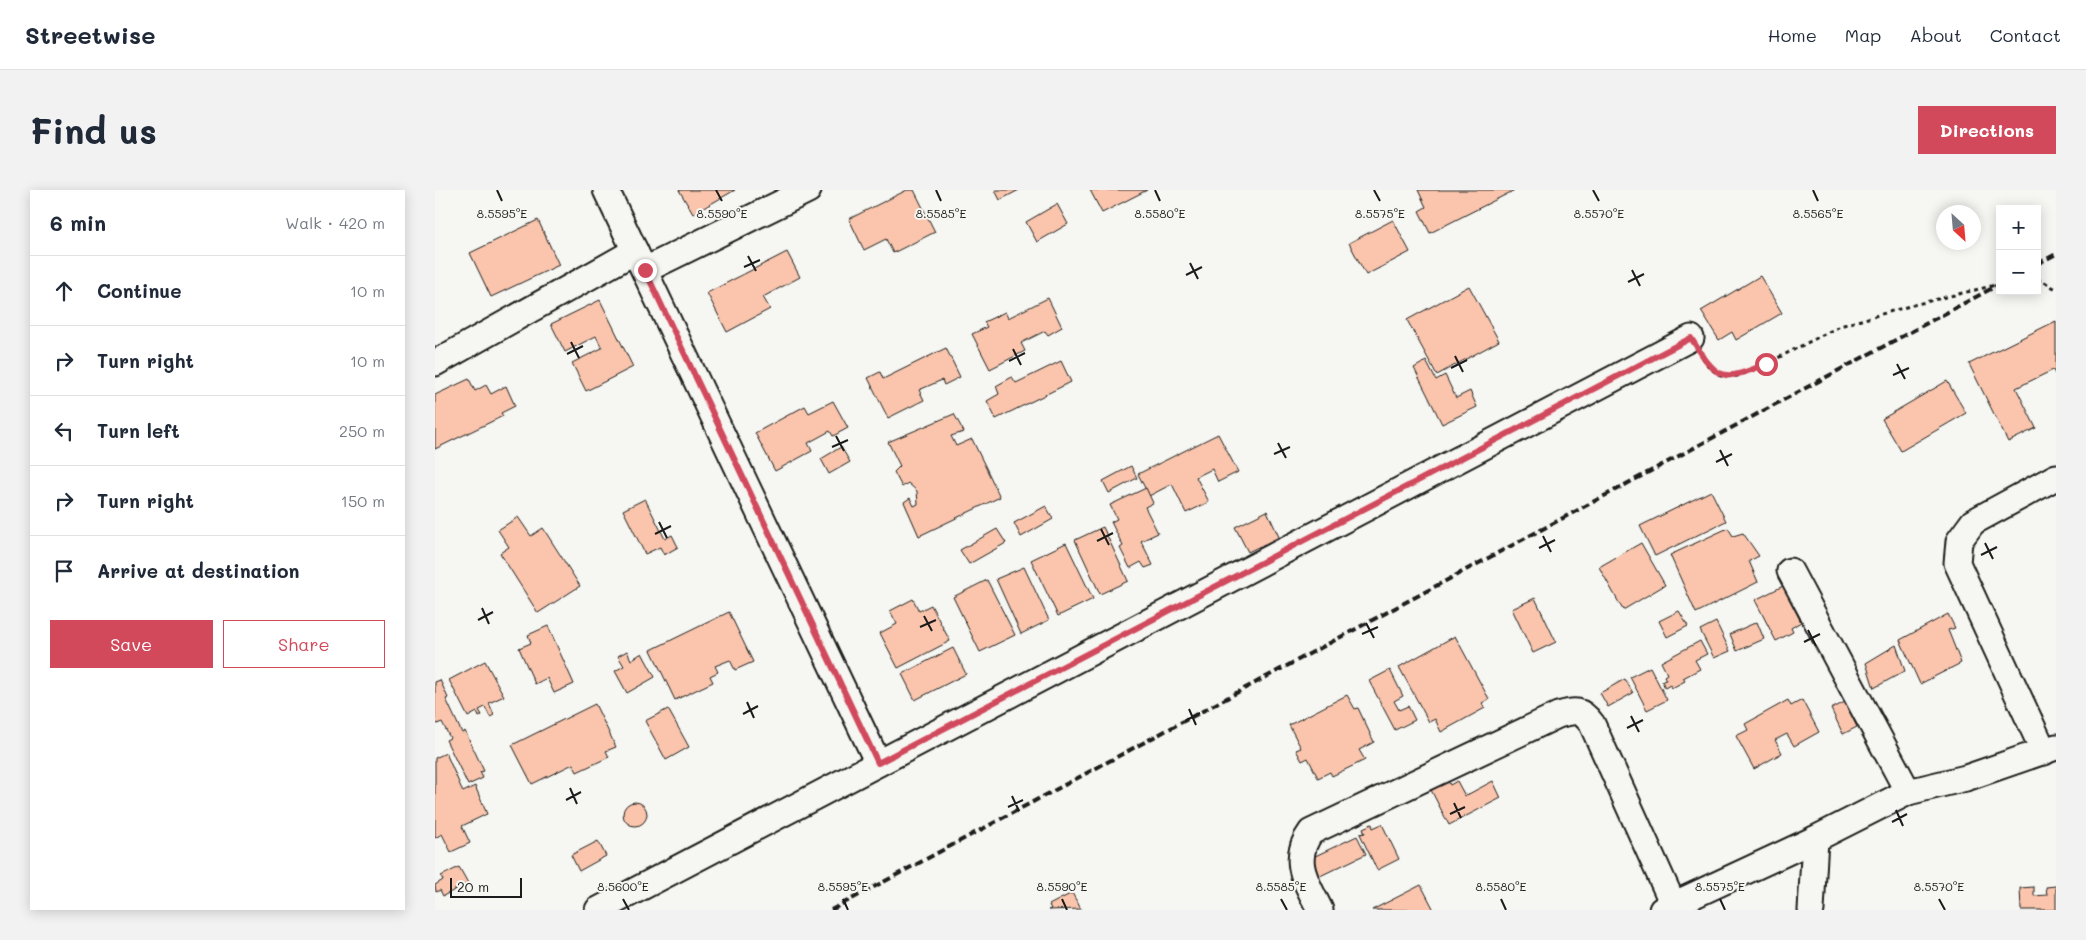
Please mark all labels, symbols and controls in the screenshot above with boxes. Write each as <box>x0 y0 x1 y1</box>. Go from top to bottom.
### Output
text: Streetwise <box>25 19 155 50</box>
text: Home <box>1768 23 1817 47</box>
text: Map <box>1845 23 1881 47</box>
text: About <box>1909 23 1962 47</box>
text: Contact <box>1990 23 2061 47</box>
button: Directions <box>1918 106 2056 154</box>
text: Find us <box>30 107 157 153</box>
text: 8.5595°E <box>477 205 527 221</box>
text: 8.5590°E <box>697 205 748 221</box>
text: 8.5585°E <box>916 205 966 221</box>
text: 8.5580°E <box>1135 205 1186 221</box>
text: 8.5575°E <box>1355 205 1405 221</box>
text: 8.5570°E <box>1574 205 1624 221</box>
text: 8.5565°E <box>1793 205 1843 221</box>
north arrow <box>1936 205 1981 250</box>
map controls <box>1996 205 2041 295</box>
button: + <box>1996 205 2041 250</box>
text: 6 min <box>50 209 106 236</box>
text: Walk · 420 m <box>285 212 385 233</box>
button: − <box>1996 250 2041 295</box>
route end <box>634 259 657 282</box>
icon: ahead <box>50 277 78 305</box>
text: Continue <box>97 278 182 303</box>
text: 10 m <box>350 280 385 301</box>
icon: right <box>50 347 78 375</box>
text: Turn right <box>97 348 194 373</box>
text: 10 m <box>350 350 385 371</box>
route start <box>1755 353 1778 376</box>
icon: left <box>50 417 78 445</box>
text: Turn left <box>97 418 180 443</box>
text: 250 m <box>339 420 385 441</box>
icon: right <box>50 487 78 515</box>
text: Turn right <box>97 488 194 513</box>
text: 150 m <box>341 490 385 511</box>
icon: arrive <box>50 557 78 585</box>
text: Arrive at destination <box>97 558 300 583</box>
button: Save <box>50 620 213 668</box>
button: Share <box>223 620 385 668</box>
scale bar <box>450 875 523 898</box>
text: 20 m <box>457 877 489 896</box>
text: 8.5600°E <box>597 878 649 894</box>
text: 8.5595°E <box>818 878 868 894</box>
text: 8.5590°E <box>1037 878 1088 894</box>
text: 8.5585°E <box>1256 878 1306 894</box>
text: 8.5580°E <box>1476 878 1527 894</box>
text: 8.5575°E <box>1695 878 1745 894</box>
text: 8.5570°E <box>1914 878 1964 894</box>

